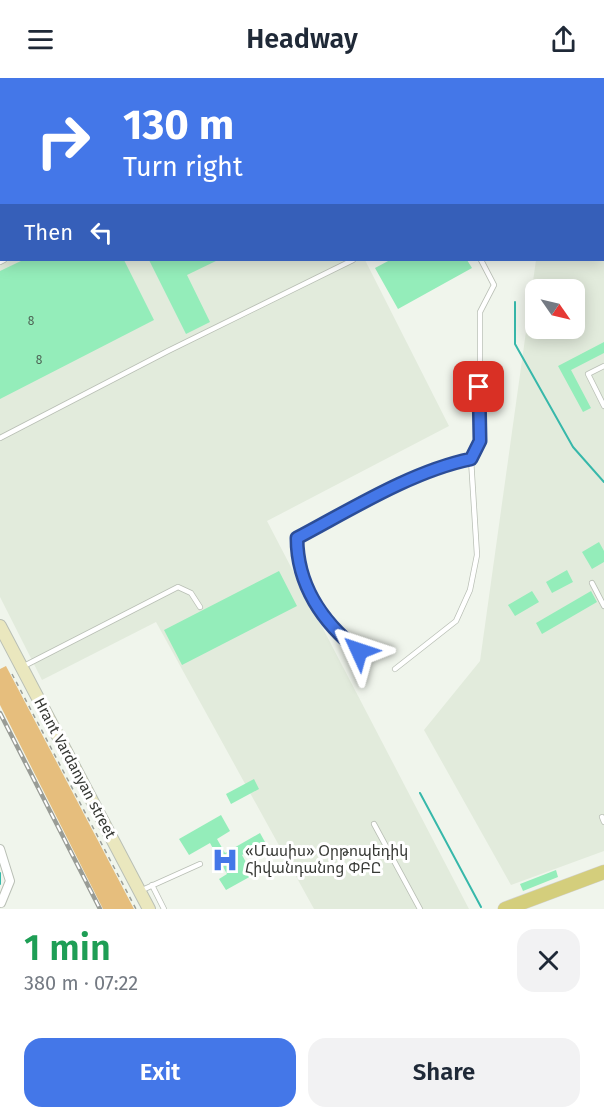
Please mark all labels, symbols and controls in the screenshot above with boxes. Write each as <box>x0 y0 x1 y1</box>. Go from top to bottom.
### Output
icon: menu <box>24 23 57 56</box>
text: Headway <box>246 23 358 55</box>
icon: share <box>547 23 580 56</box>
text: 130 m <box>123 100 234 150</box>
icon: right <box>24 102 102 180</box>
text: Turn right <box>123 151 243 183</box>
icon: left <box>85 216 118 249</box>
text: Then <box>24 219 73 246</box>
north arrow <box>525 279 585 339</box>
map controls <box>525 279 585 339</box>
house number: 8 <box>28 314 35 328</box>
house number: 8 <box>36 353 43 367</box>
pin <box>453 361 504 412</box>
icon: arrive <box>462 370 495 403</box>
position arrow <box>327 619 391 683</box>
street label: Hrant Vardanyan street <box>30 695 120 842</box>
place label: «Մասիս» Օրթոպեդիկ Հիվանդանոց ՓԲԸ <box>245 842 408 877</box>
hospital icon: «Մասիս» Օրթոպեդիկ Հիվանդանոց ՓԲԸ <box>210 845 240 875</box>
text: 1 min <box>24 926 111 970</box>
button: close <box>517 929 580 992</box>
text: 380 m · 07:22 <box>24 971 138 995</box>
button: Exit <box>24 1038 296 1107</box>
button: Share <box>308 1038 580 1107</box>

